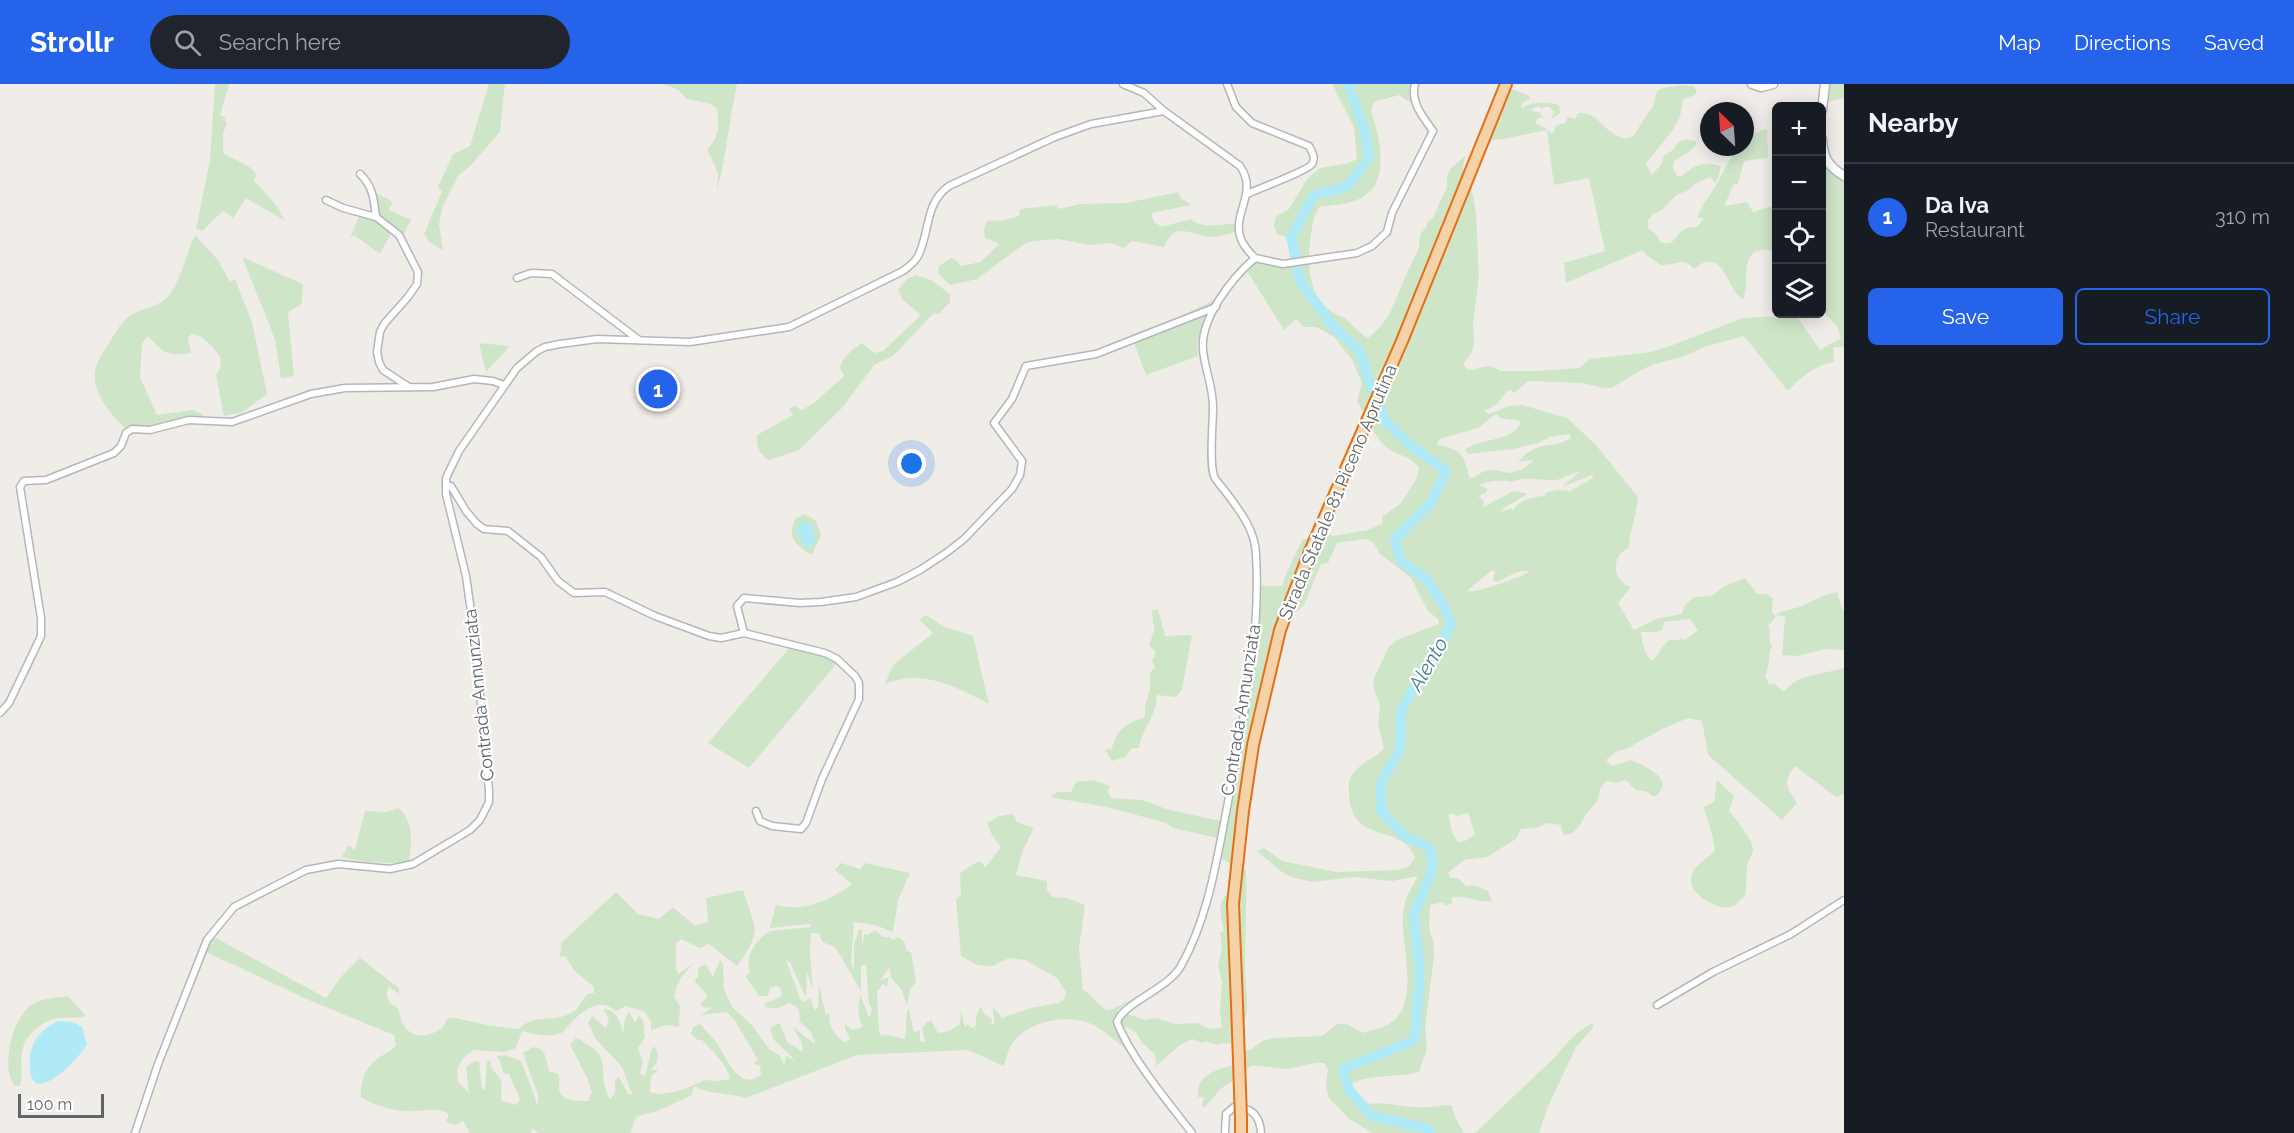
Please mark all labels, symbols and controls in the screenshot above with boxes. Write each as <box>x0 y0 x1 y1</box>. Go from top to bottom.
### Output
search box <box>150 15 570 69</box>
text: Strollr <box>30 26 114 59</box>
icon: search <box>171 26 204 59</box>
text: Search here <box>219 29 341 55</box>
text: Map <box>1998 30 2041 55</box>
text: Directions <box>2074 30 2171 55</box>
text: Saved <box>2204 30 2264 55</box>
north arrow <box>1700 102 1754 156</box>
map controls <box>1772 102 1826 318</box>
button: + <box>1772 102 1826 156</box>
text: Nearby <box>1868 108 1958 138</box>
button: − <box>1772 156 1826 210</box>
text: Da Iva <box>1925 192 1989 218</box>
text: 1 <box>1883 205 1892 229</box>
text: 310 m <box>2215 205 2270 229</box>
button: locate <box>1772 210 1826 264</box>
text: Restaurant <box>1925 218 2025 242</box>
button: layers <box>1772 264 1826 318</box>
button: Save <box>1868 288 2063 345</box>
button: Share <box>2075 288 2270 345</box>
street label: Strada Statale 81 Piceno Aprutina <box>1274 361 1401 623</box>
pin: 1 <box>638 366 678 412</box>
your location <box>897 449 926 478</box>
street label: Contrada Annunziata <box>459 608 498 782</box>
street label: Contrada Annunziata <box>1217 623 1264 797</box>
water label: Alento <box>1403 633 1453 696</box>
scale bar <box>18 1091 104 1118</box>
text: 100 m <box>27 1095 72 1114</box>

